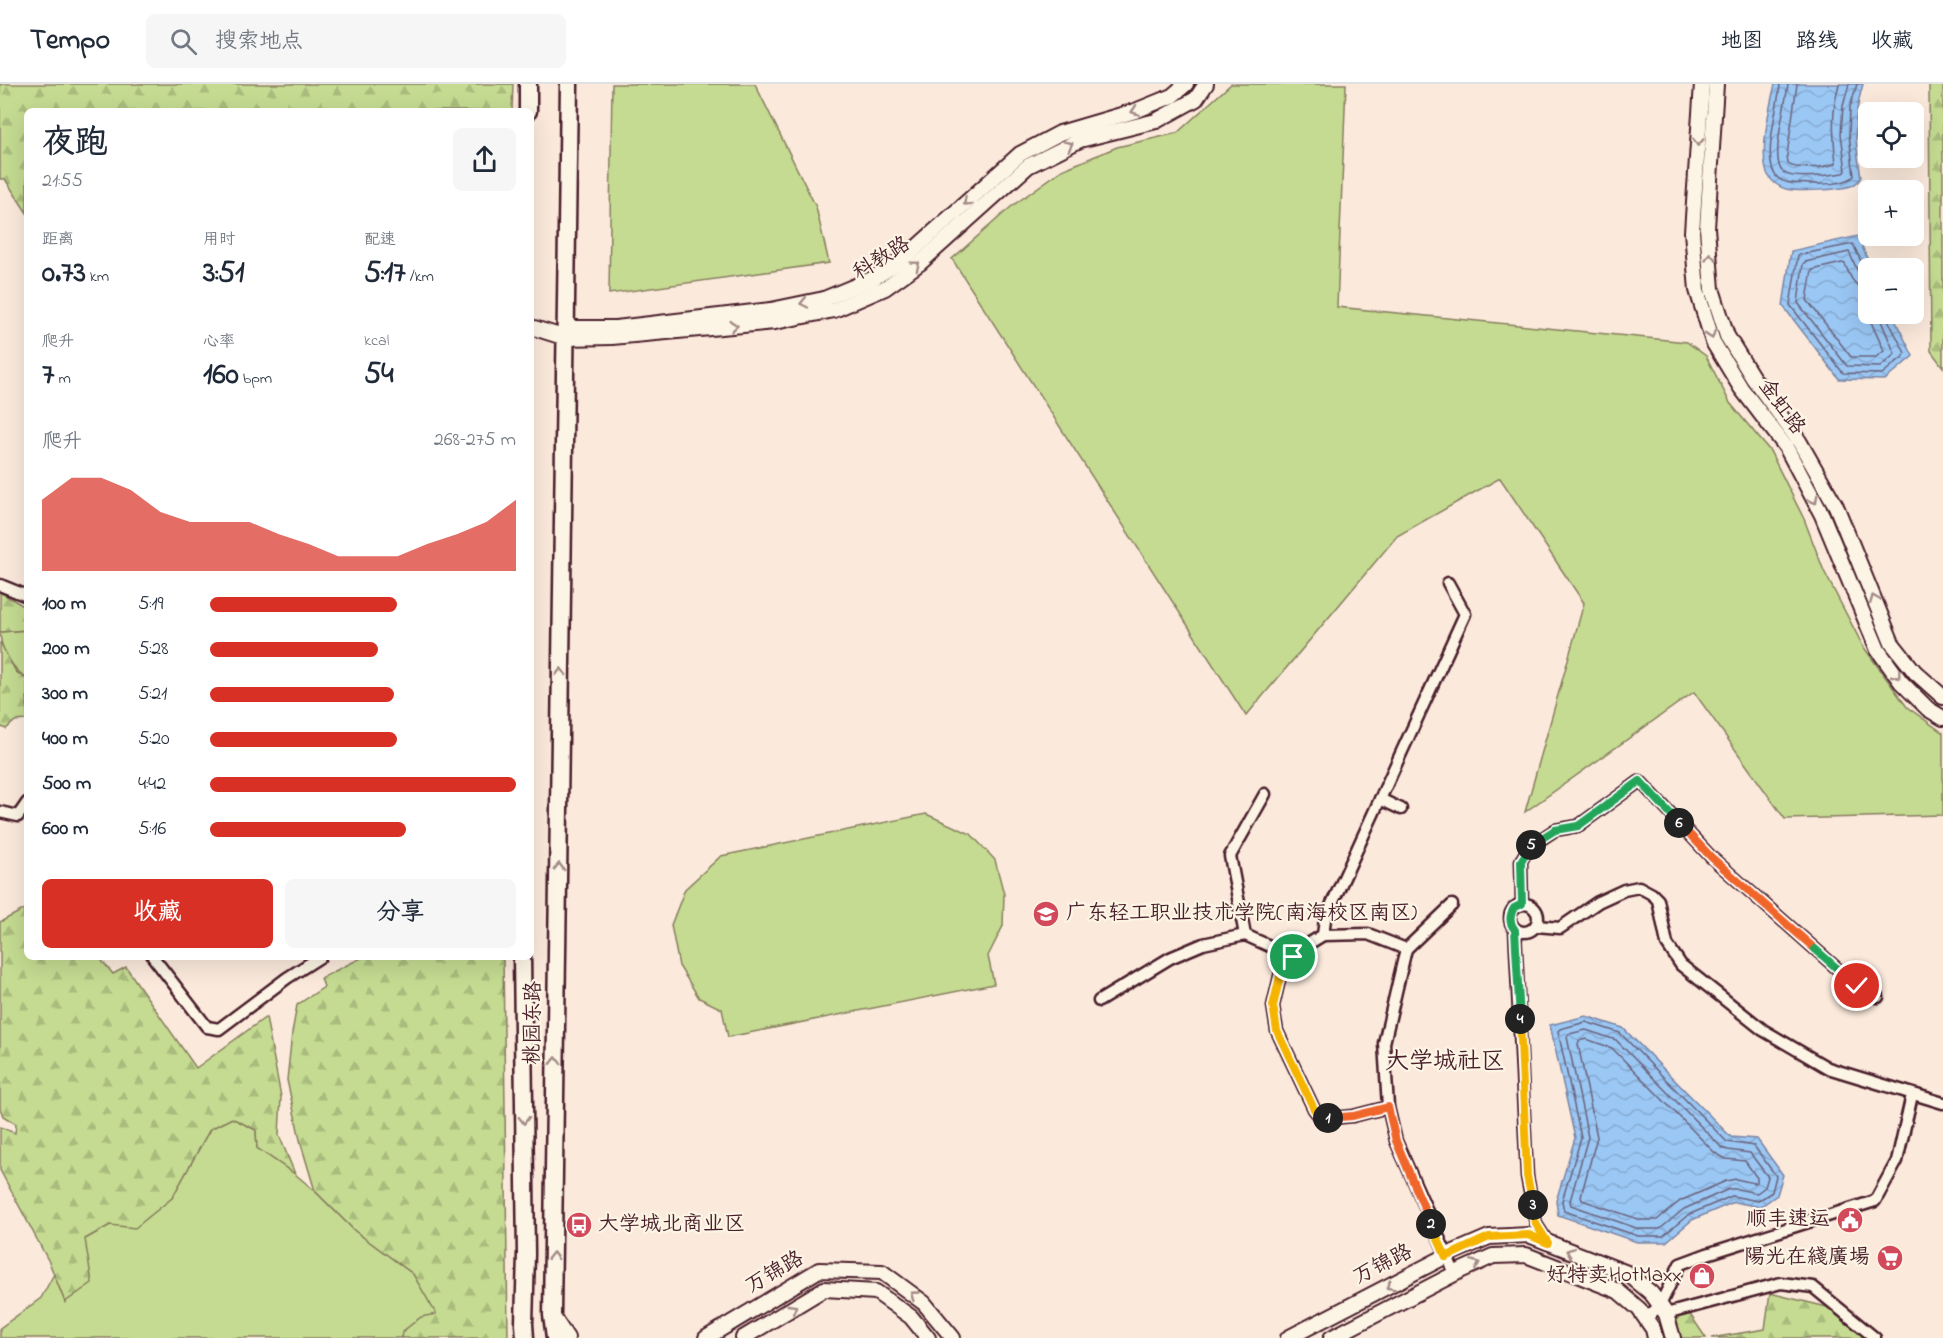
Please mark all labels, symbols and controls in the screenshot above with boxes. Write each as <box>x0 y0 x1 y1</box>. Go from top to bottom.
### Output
search box <box>146 14 566 68</box>
text: Tempo <box>30 21 110 62</box>
icon: search <box>167 25 200 58</box>
text: 搜索地点 <box>215 26 303 58</box>
text: 地图 <box>1721 27 1763 57</box>
text: 路线 <box>1796 27 1838 57</box>
text: 收藏 <box>1871 27 1913 57</box>
map controls <box>1858 102 1924 324</box>
button: locate <box>1858 102 1924 168</box>
one-way arrow <box>1130 103 1141 116</box>
text: 夜跑 <box>42 120 108 168</box>
button: share <box>453 128 516 191</box>
one-way arrow <box>1692 138 1705 147</box>
one-way arrow <box>1062 141 1073 153</box>
text: 21:55 <box>42 167 83 196</box>
button: + <box>1858 180 1924 246</box>
one-way arrow <box>963 195 974 206</box>
text: 距离 <box>42 228 74 252</box>
text: 用时 <box>203 228 235 252</box>
text: 配速 <box>364 228 396 252</box>
street label: 科教路 <box>847 230 917 288</box>
text: 0.73 <box>42 252 86 296</box>
text: 3:51 <box>203 252 245 296</box>
text: 5:17 <box>364 252 406 296</box>
one-way arrow <box>1703 253 1716 262</box>
button: − <box>1858 258 1924 324</box>
one-way arrow <box>909 261 920 272</box>
text: km <box>86 265 109 289</box>
text: /km <box>406 265 434 289</box>
one-way arrow <box>799 296 809 309</box>
one-way arrow <box>730 320 739 333</box>
text: kcal <box>364 329 389 353</box>
one-way arrow <box>1704 329 1716 340</box>
text: 爬升 <box>42 330 74 354</box>
text: 心率 <box>203 330 235 354</box>
text: 54 <box>364 353 394 397</box>
text: 7 <box>42 354 54 398</box>
text: 160 <box>203 354 239 398</box>
text: m <box>54 367 71 391</box>
text: bpm <box>239 367 272 391</box>
street label: 金虹路 <box>1750 373 1812 441</box>
text: 268–275 m <box>434 426 516 455</box>
text: 爬升 <box>42 428 82 457</box>
one-way arrow <box>1807 494 1818 504</box>
text: 100 m <box>42 590 86 619</box>
text: 5:19 <box>138 590 164 619</box>
one-way arrow <box>1869 595 1881 606</box>
text: 200 m <box>42 635 90 664</box>
text: 5:28 <box>138 635 169 664</box>
one-way arrow <box>555 667 568 676</box>
one-way arrow <box>1889 669 1900 680</box>
text: 300 m <box>42 680 88 709</box>
text: 5:21 <box>138 680 167 709</box>
text: 400 m <box>42 725 88 754</box>
text: 5:20 <box>138 725 170 754</box>
text: 500 m <box>42 770 91 799</box>
text: 4:42 <box>138 770 166 799</box>
pin: 6 <box>1664 808 1694 838</box>
text: 6 <box>1675 811 1683 835</box>
text: 600 m <box>42 815 89 844</box>
text: 5:16 <box>138 815 166 844</box>
pin: 5 <box>1516 830 1546 860</box>
text: 5 <box>1526 833 1536 857</box>
one-way arrow <box>552 862 565 871</box>
button: 收藏 <box>42 879 273 948</box>
button: 分享 <box>285 879 516 948</box>
school or university icon: 广东轻工职业技术学院(南海校区南区) <box>1031 899 1061 929</box>
place label: 广东轻工职业技术学院(南海校区南区) <box>1066 899 1417 929</box>
pin <box>1267 931 1318 982</box>
icon: arrive <box>1276 940 1309 973</box>
pin <box>1831 960 1882 1011</box>
icon: check <box>1840 969 1873 1002</box>
street label: 桃园东路 <box>518 981 550 1065</box>
pin: 4 <box>1505 1004 1535 1034</box>
text: 4 <box>1517 1007 1523 1031</box>
district label: 大学城社区 <box>1385 1045 1505 1080</box>
one-way arrow <box>549 1057 562 1066</box>
pin: 1 <box>1313 1103 1343 1133</box>
text: 1 <box>1325 1106 1331 1130</box>
one-way arrow <box>518 1116 530 1125</box>
pin: 3 <box>1518 1190 1548 1220</box>
text: 3 <box>1530 1193 1536 1217</box>
place label: 顺丰速运 <box>1746 1205 1830 1235</box>
public building icon: 顺丰速运 <box>1835 1205 1865 1235</box>
pin: 2 <box>1416 1209 1446 1239</box>
bus stop icon: 大学城北商业区 <box>564 1210 594 1240</box>
place label: 大学城北商业区 <box>598 1210 745 1240</box>
text: 2 <box>1427 1212 1435 1236</box>
street label: 万锦路 <box>1348 1237 1418 1293</box>
place label: 陽光在綫廣場 <box>1744 1243 1870 1273</box>
supermarket icon: 陽光在綫廣場 <box>1875 1243 1905 1273</box>
street label: 万锦路 <box>740 1244 810 1302</box>
one-way arrow <box>1566 1246 1576 1259</box>
one-way arrow <box>547 1252 559 1261</box>
one-way arrow <box>1470 1259 1481 1271</box>
place label: 好特卖HotMaxx <box>1546 1261 1682 1291</box>
shop icon: 好特卖HotMaxx <box>1687 1261 1717 1291</box>
one-way arrow <box>1385 1278 1396 1290</box>
one-way arrow <box>909 1291 920 1302</box>
one-way arrow <box>787 1304 797 1315</box>

